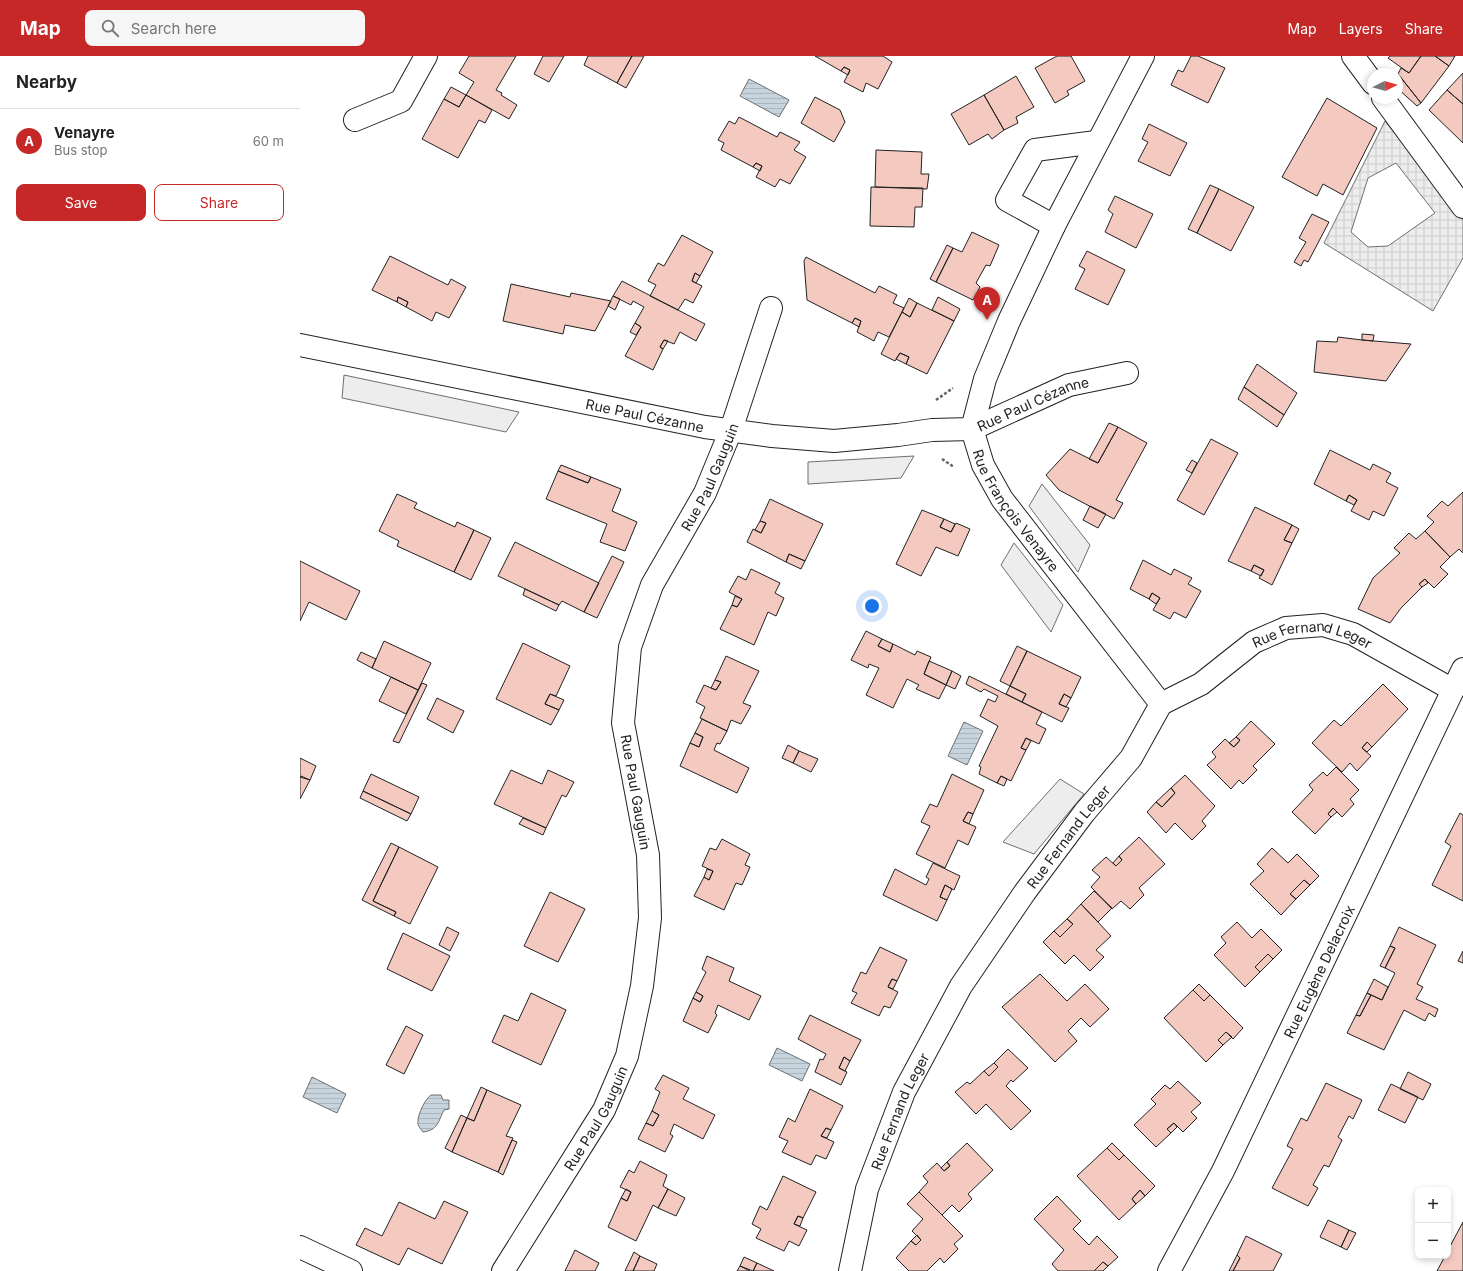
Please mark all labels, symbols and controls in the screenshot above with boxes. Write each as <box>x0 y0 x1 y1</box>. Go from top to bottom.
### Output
search box <box>85 10 365 46</box>
text: Map <box>20 17 61 40</box>
icon: search <box>99 17 121 39</box>
text: Search here <box>131 19 216 38</box>
text: Map <box>1288 20 1317 37</box>
text: Layers <box>1339 20 1383 37</box>
text: Share <box>1405 20 1443 37</box>
north arrow <box>1367 68 1403 104</box>
text: Nearby <box>16 72 77 92</box>
text: Venayre <box>54 123 115 142</box>
text: A <box>24 133 34 149</box>
text: 60 m <box>253 133 284 149</box>
text: Bus stop <box>54 142 107 158</box>
button: Save <box>16 184 146 221</box>
button: Share <box>154 184 284 221</box>
pin: A <box>974 287 1000 320</box>
street label: Rue Paul Cézanne <box>974 373 1090 434</box>
street label: Rue Paul Cézanne <box>584 395 706 435</box>
street label: Rue Paul Gauguin <box>677 421 741 534</box>
street label: Rue François Venayre <box>970 447 1063 575</box>
your location <box>862 596 882 616</box>
text: Rue Fernand Leger <box>1249 616 1375 652</box>
street label: Rue Fernand Leger <box>1249 640 1375 656</box>
street label: Rue Paul Gauguin <box>617 733 655 851</box>
street label: Rue Fernand Leger <box>1023 781 1113 891</box>
street label: Rue Eugène Delacroix <box>1279 902 1358 1041</box>
street label: Rue Fernand Leger <box>867 1050 932 1172</box>
street label: Rue Paul Gauguin <box>560 1063 630 1173</box>
map controls <box>1415 1187 1451 1259</box>
button: + <box>1415 1187 1451 1223</box>
button: − <box>1415 1223 1451 1259</box>

